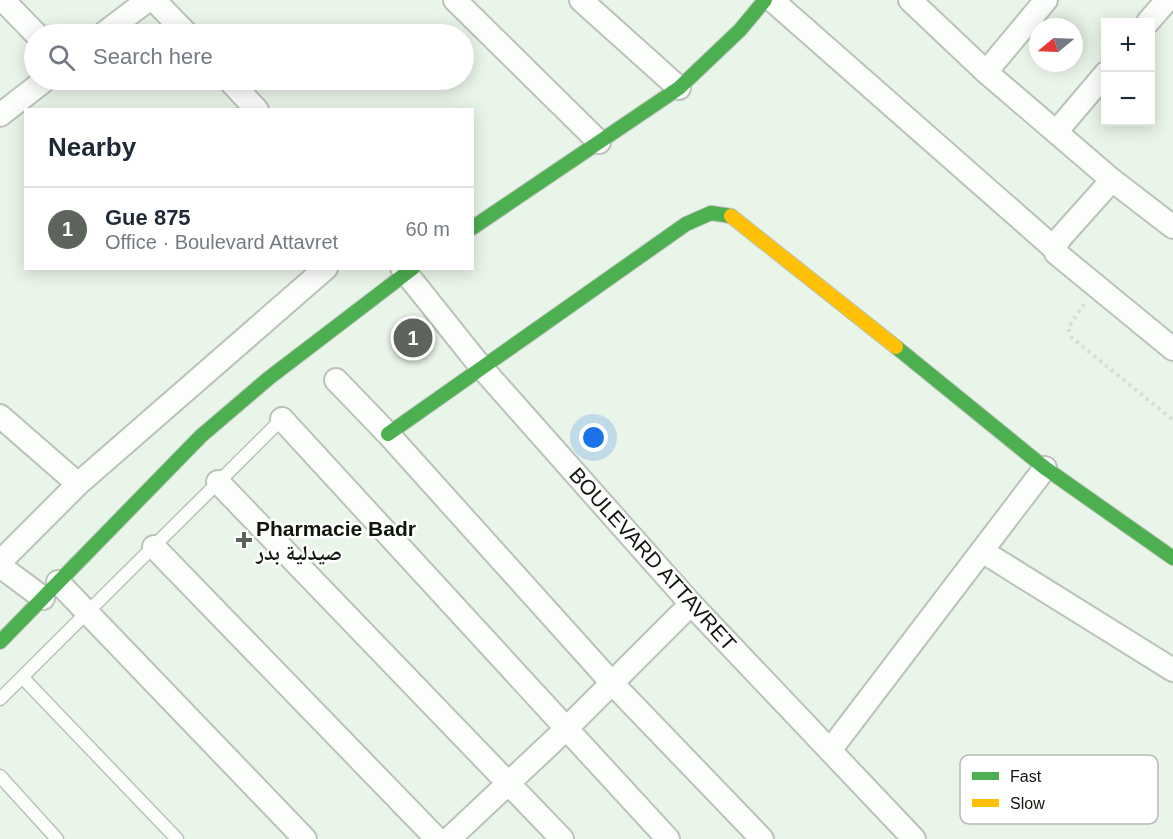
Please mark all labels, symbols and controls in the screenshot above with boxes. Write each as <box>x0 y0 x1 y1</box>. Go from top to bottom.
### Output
north arrow <box>1029 18 1083 72</box>
map controls <box>1101 18 1155 126</box>
button: + <box>1101 18 1155 72</box>
search box <box>24 24 474 90</box>
icon: search <box>45 41 78 74</box>
text: Search here <box>93 44 213 69</box>
button: − <box>1101 72 1155 126</box>
text: Nearby <box>48 132 136 162</box>
text: Gue 875 <box>105 205 191 230</box>
text: 1 <box>62 218 73 240</box>
text: 60 m <box>406 218 450 240</box>
text: Office · Boulevard Attavret <box>105 231 338 253</box>
pin: 1 <box>394 316 432 360</box>
your location <box>579 423 608 452</box>
street label: BOULEVARD ATTAVRET <box>565 463 741 655</box>
place label: Pharmacie Badr صيدلية بدر <box>255 517 416 564</box>
marker: Pharmacie Badr صيدلية بدر <box>237 533 251 547</box>
legend <box>960 755 1158 824</box>
text: Fast <box>1010 768 1042 785</box>
text: Slow <box>1010 795 1045 812</box>

